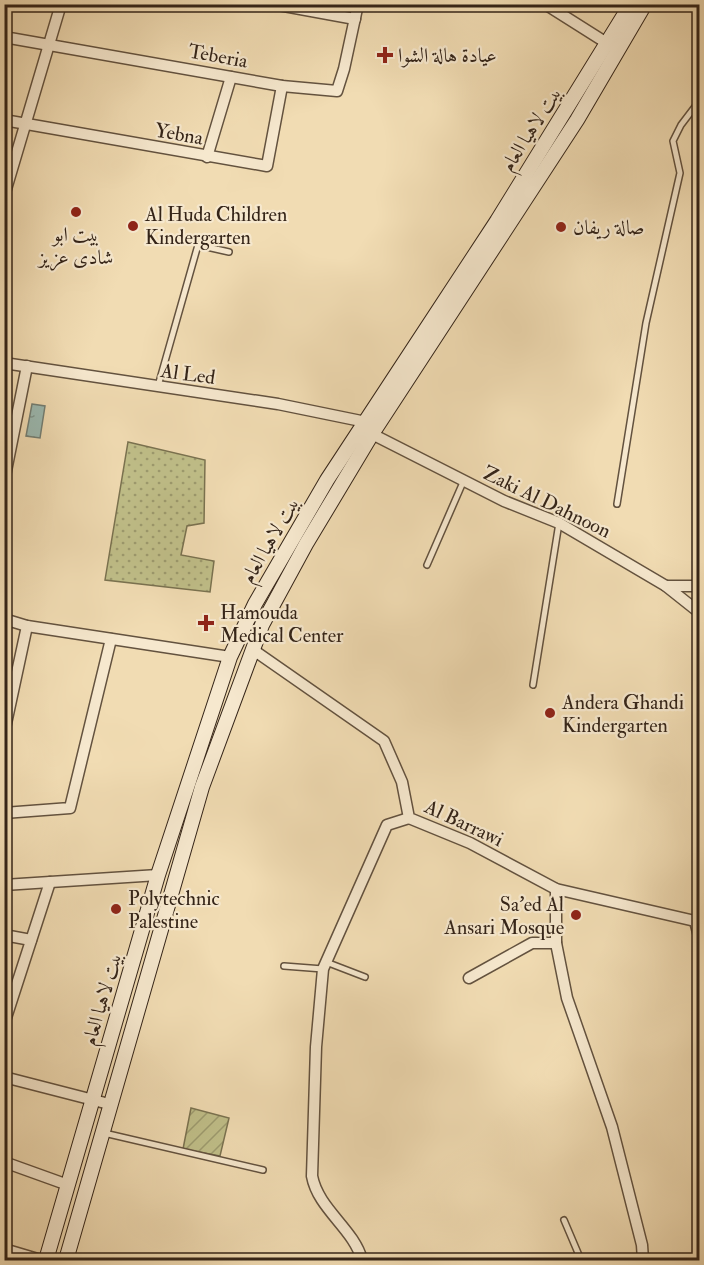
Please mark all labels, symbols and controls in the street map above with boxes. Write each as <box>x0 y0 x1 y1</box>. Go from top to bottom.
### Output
street label: Teberia <box>186 38 250 74</box>
place label: عيادة هالة الشوا <box>398 43 497 68</box>
marker: عيادة هالة الشوا <box>376 46 394 64</box>
street label: بيت لاهيا العام <box>495 82 571 179</box>
street label: Yebna <box>153 117 206 151</box>
place label: Al Huda Children Kindergarten <box>144 202 287 250</box>
marker: بيت ابو شادى عزيز <box>69 205 83 219</box>
place label: صالة ريفان <box>573 215 644 240</box>
marker: Al Huda Children Kindergarten <box>126 219 140 233</box>
marker: صالة ريفان <box>554 220 568 234</box>
place label: بيت ابو شادى عزيز <box>37 222 113 271</box>
street label: Al Led <box>158 358 217 390</box>
street label: Zaki Al Dahnoon <box>479 460 615 544</box>
street label: بيت لاهيا العام <box>235 492 309 590</box>
place label: Hamouda Medical Center <box>220 600 344 648</box>
marker: Hamouda Medical Center <box>197 614 215 632</box>
place label: Andera Ghandi Kindergarten <box>561 690 684 738</box>
marker: Andera Ghandi Kindergarten <box>543 706 557 720</box>
street label: Al Barrawi <box>420 794 507 852</box>
place label: Polytechnic Palestine <box>128 886 220 934</box>
place label: Sa'ed Al Ansari Mosque <box>443 892 564 940</box>
marker: Polytechnic Palestine <box>109 902 123 916</box>
marker: Sa'ed Al Ansari Mosque <box>569 908 583 922</box>
street label: بيت لاهيا العام <box>77 950 132 1050</box>

